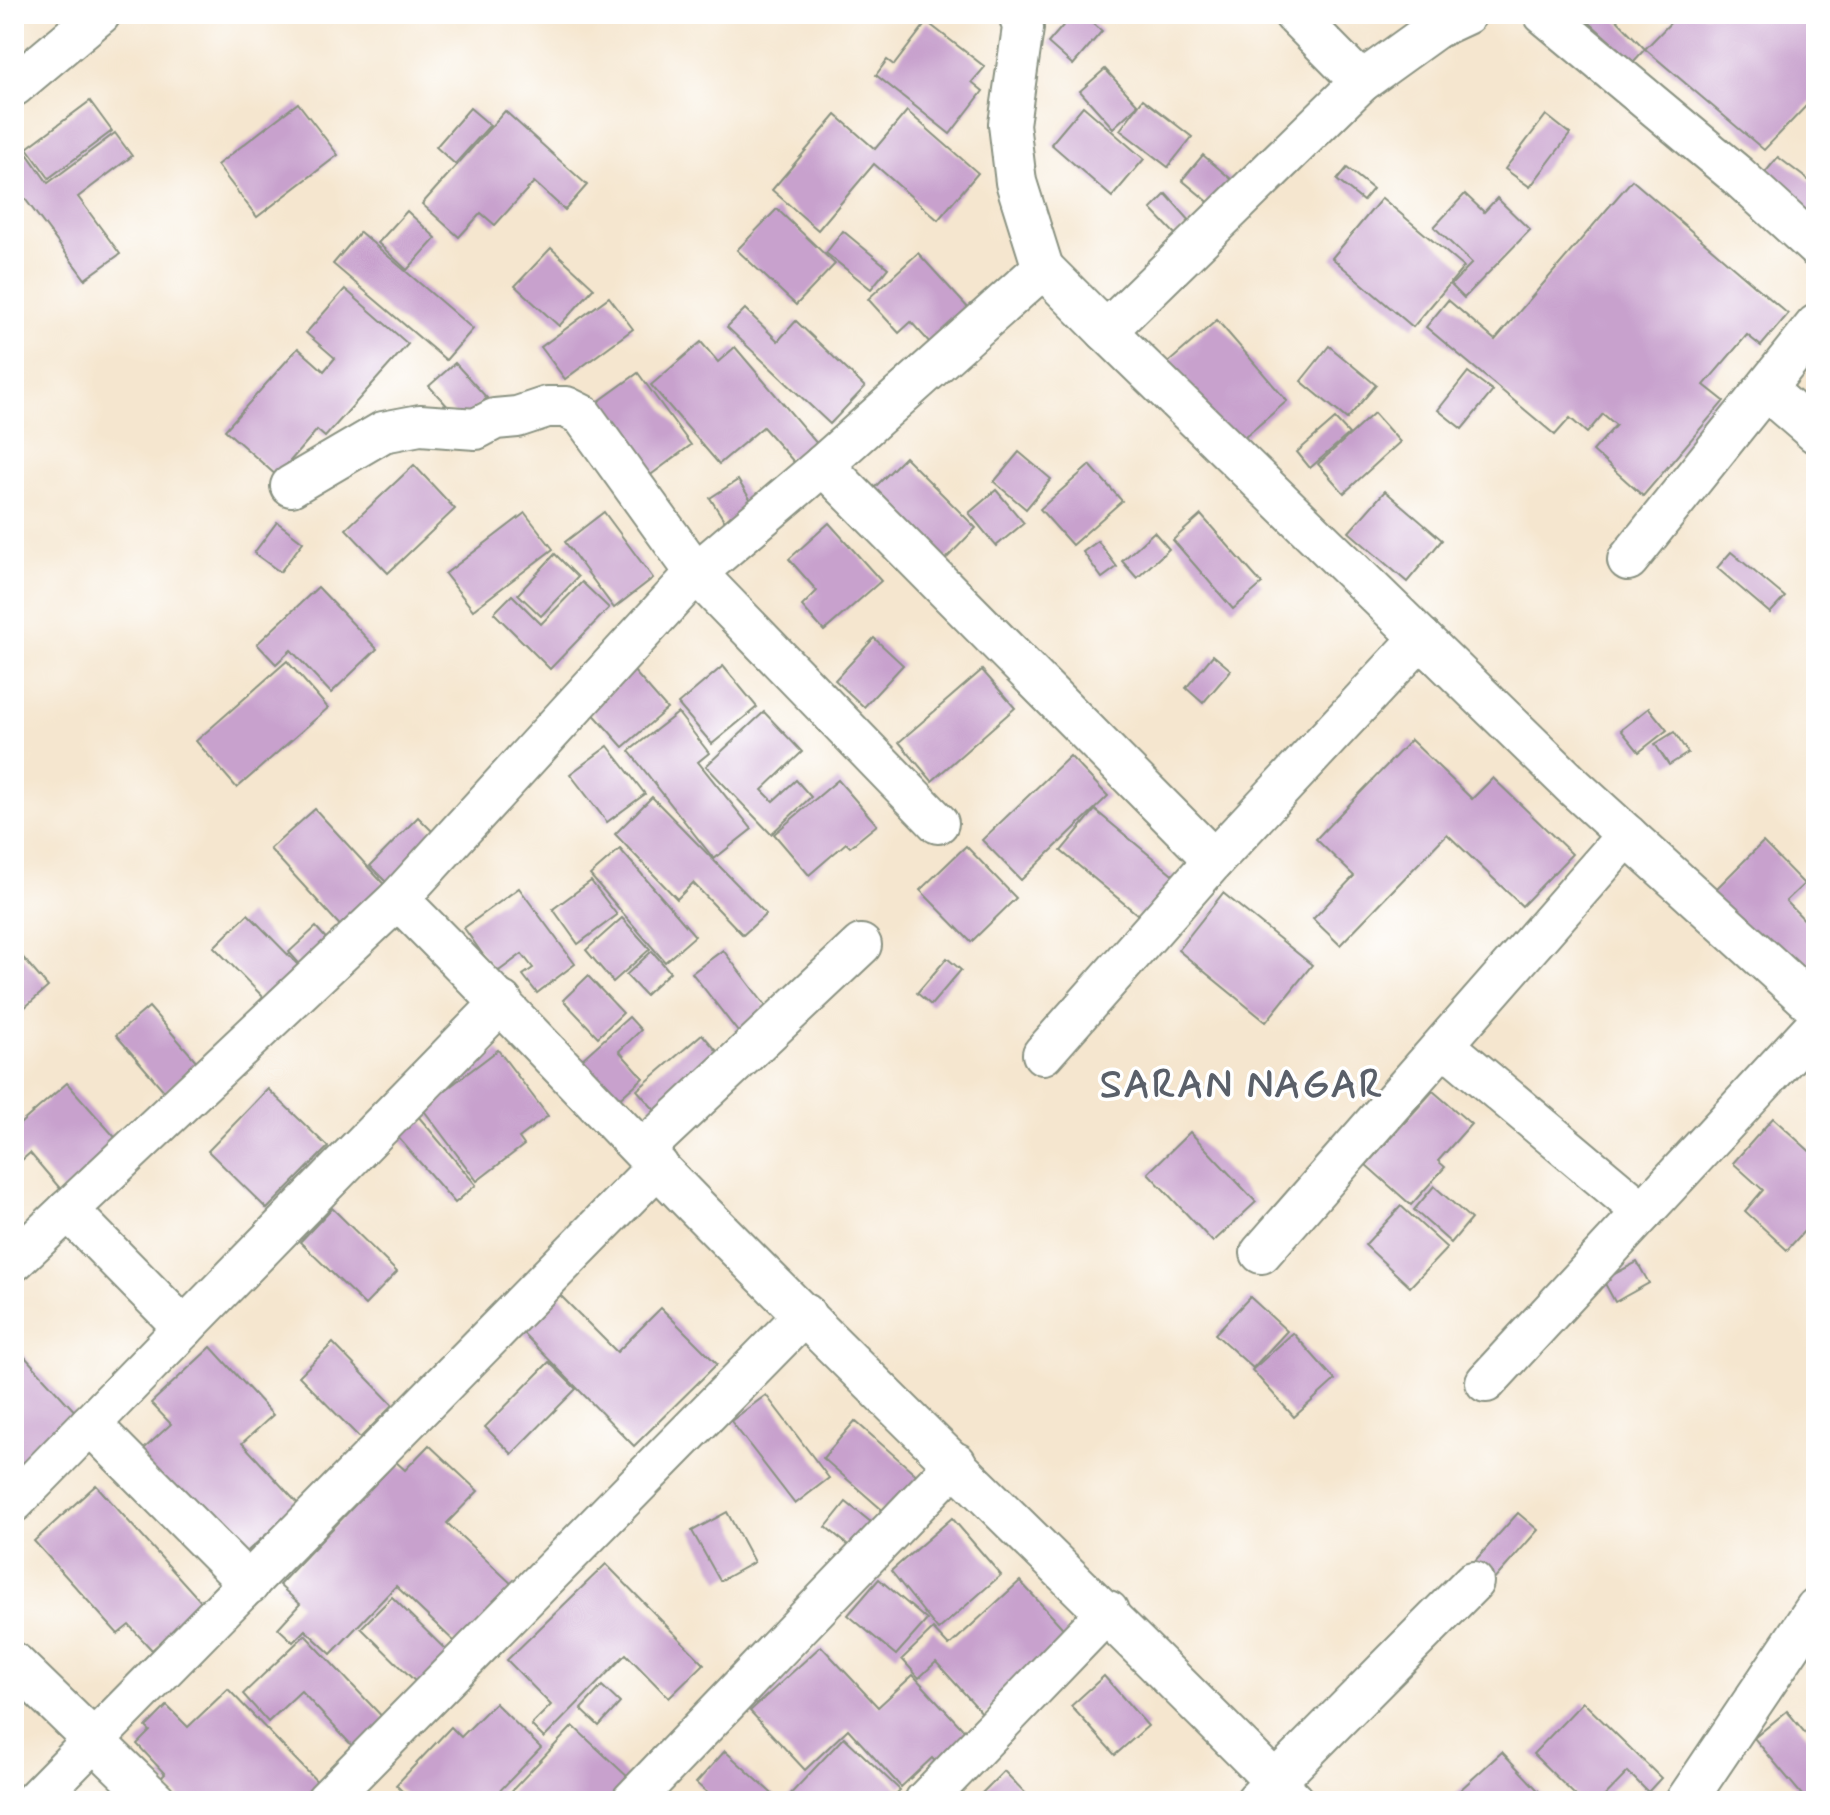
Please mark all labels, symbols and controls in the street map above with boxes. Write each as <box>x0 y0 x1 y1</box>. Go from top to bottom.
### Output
district label: SARAN NAGAR <box>1100 1060 1384 1112</box>

